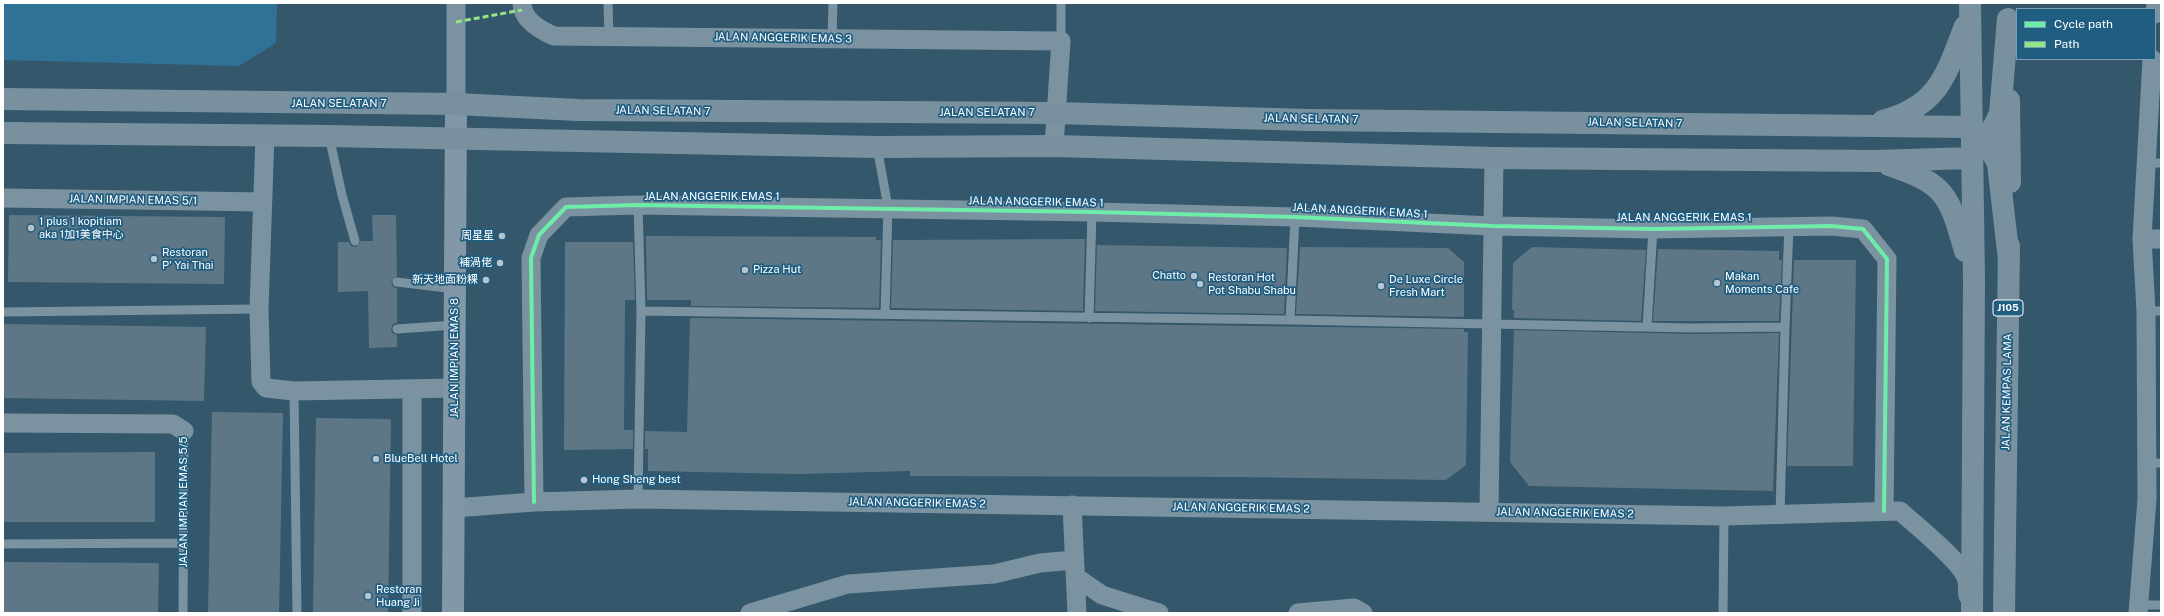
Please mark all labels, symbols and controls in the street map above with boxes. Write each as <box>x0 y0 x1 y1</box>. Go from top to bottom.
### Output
legend <box>2016 8 2156 60</box>
text: Cycle path <box>2054 17 2113 31</box>
street label: JALAN ANGGERIK EMAS 3 <box>714 30 852 46</box>
text: Path <box>2054 37 2080 51</box>
street label: JALAN SELATAN 7 <box>291 97 387 111</box>
street label: JALAN SELATAN 7 <box>615 104 711 118</box>
street label: JALAN SELATAN 7 <box>939 106 1035 120</box>
street label: JALAN SELATAN 7 <box>1263 112 1359 126</box>
street label: JALAN SELATAN 7 <box>1587 116 1683 130</box>
street label: JALAN ANGGERIK EMAS 1 <box>644 190 780 204</box>
street label: JALAN IMPIAN EMAS 5/1 <box>69 192 197 208</box>
street label: JALAN ANGGERIK EMAS 1 <box>968 194 1104 210</box>
street label: JALAN ANGGERIK EMAS 1 <box>1292 201 1428 221</box>
street label: JALAN ANGGERIK EMAS 1 <box>1616 211 1752 225</box>
place label: 1 plus 1 kopitiam aka 1加1美食中心 <box>39 215 124 241</box>
marker: 1 plus 1 kopitiam aka 1加1美食中心 <box>26 223 36 233</box>
place label: 周星星 <box>461 229 494 243</box>
marker: 周星星 <box>497 231 507 241</box>
place label: Restoran P' Yai Thai <box>162 246 214 272</box>
marker: Restoran P' Yai Thai <box>149 254 159 264</box>
place label: 補渦佬 <box>459 256 492 270</box>
marker: 補渦佬 <box>495 258 505 268</box>
place label: Pizza Hut <box>753 263 801 277</box>
marker: Pizza Hut <box>740 265 750 275</box>
place label: Chatto <box>1152 269 1186 283</box>
place label: Makan Moments Cafe <box>1725 270 1799 296</box>
marker: Chatto <box>1189 271 1199 281</box>
place label: Restoran Hot Pot Shabu Shabu <box>1208 271 1296 297</box>
place label: 新天地面粉粿 <box>412 273 478 287</box>
place label: De Luxe Circle Fresh Mart <box>1389 273 1463 299</box>
marker: 新天地面粉粿 <box>481 275 491 285</box>
marker: Makan Moments Cafe <box>1712 278 1722 288</box>
marker: Restoran Hot Pot Shabu Shabu <box>1195 279 1205 289</box>
marker: De Luxe Circle Fresh Mart <box>1376 281 1386 291</box>
street label: JALAN IMPIAN EMAS 8 <box>448 298 462 418</box>
road number: J105 <box>1993 300 2023 316</box>
street label: JALAN KEMPAS LAMA <box>1999 333 2015 451</box>
street label: JALAN IMPIAN EMAS 5/5 <box>177 436 191 568</box>
place label: BlueBell Hotel <box>384 452 458 466</box>
marker: BlueBell Hotel <box>371 454 381 464</box>
place label: Hong Sheng best <box>592 473 681 487</box>
marker: Hong Sheng best <box>579 475 589 485</box>
street label: JALAN ANGGERIK EMAS 2 <box>848 495 986 511</box>
street label: JALAN ANGGERIK EMAS 2 <box>1172 500 1310 516</box>
street label: JALAN ANGGERIK EMAS 2 <box>1496 505 1634 521</box>
place label: Restoran Huang Ji <box>376 583 422 609</box>
marker: Restoran Huang Ji <box>363 591 373 601</box>

